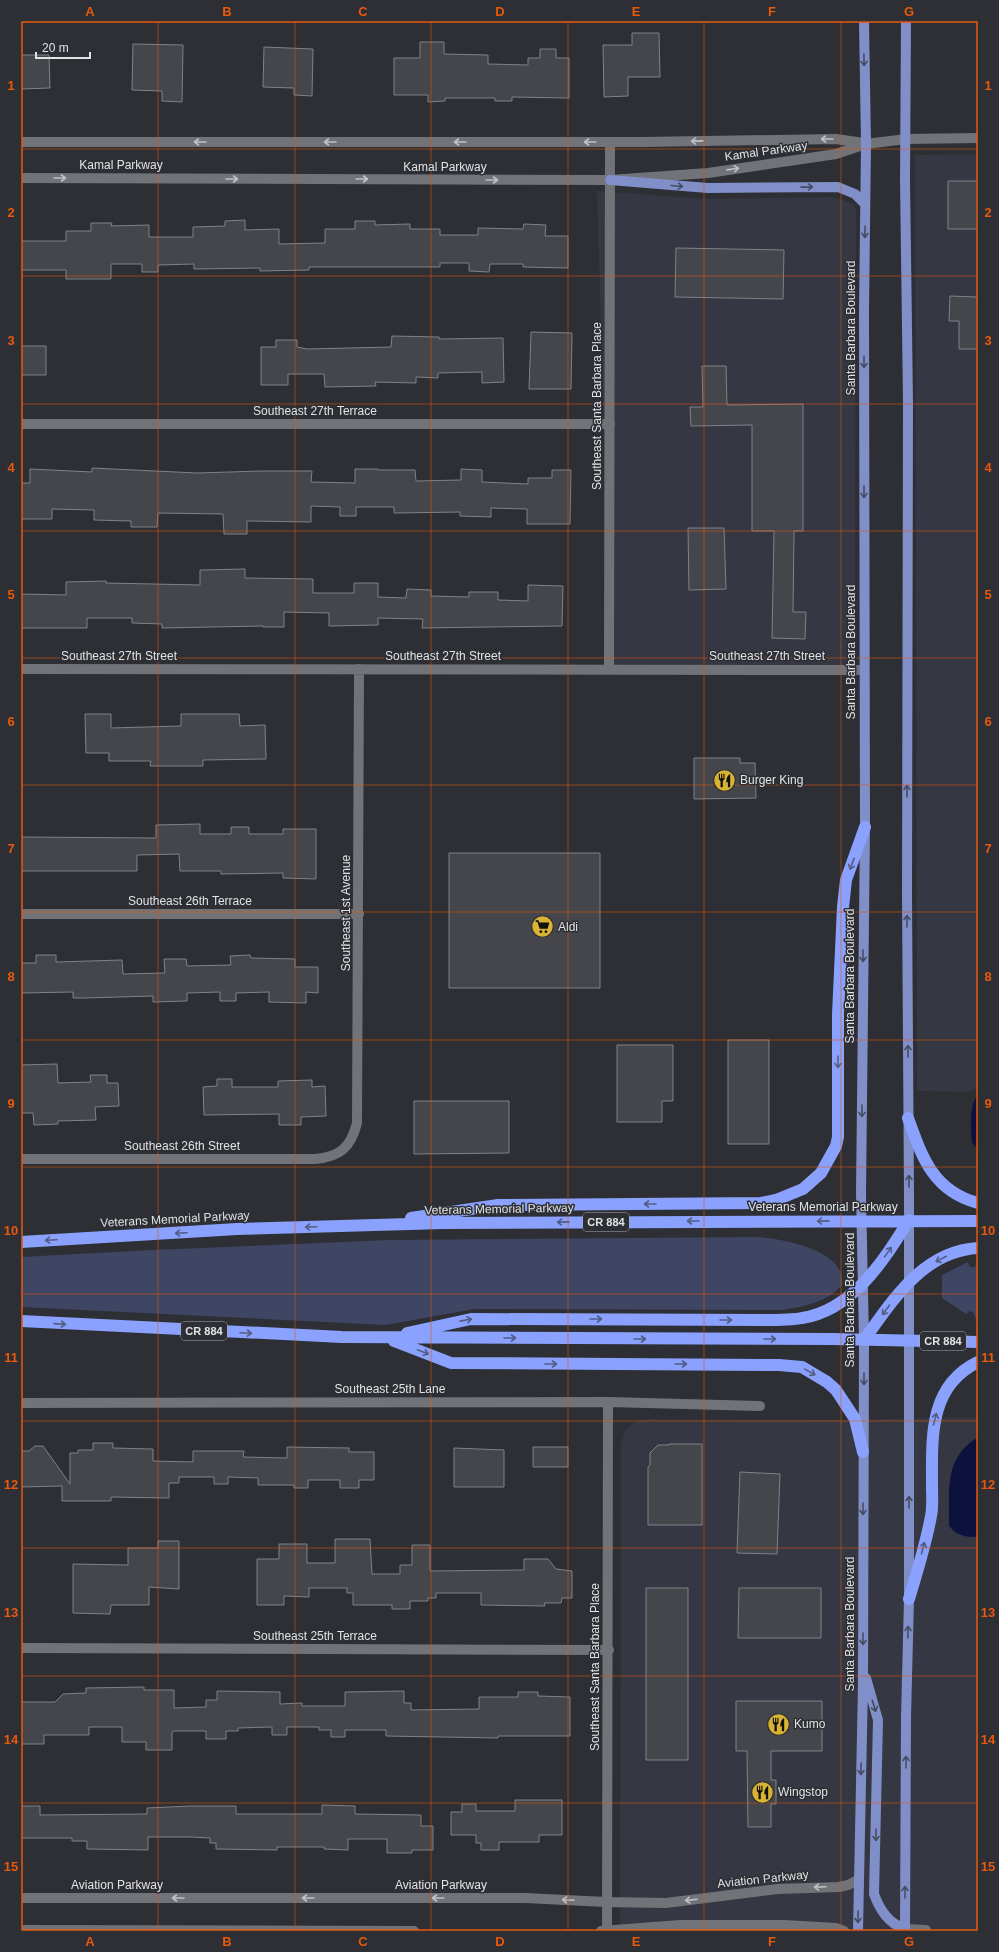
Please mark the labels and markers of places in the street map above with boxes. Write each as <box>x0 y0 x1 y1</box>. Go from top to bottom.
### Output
restaurant icon: Burger King <box>712 767 738 793</box>
place label: Burger King <box>740 773 803 787</box>
supermarket icon: Aldi <box>530 914 556 940</box>
place label: Aldi <box>558 920 578 934</box>
restaurant icon: Kumo <box>766 1711 792 1737</box>
place label: Kumo <box>794 1717 826 1731</box>
restaurant icon: Wingstop <box>749 1779 775 1805</box>
place label: Wingstop <box>778 1785 828 1799</box>

